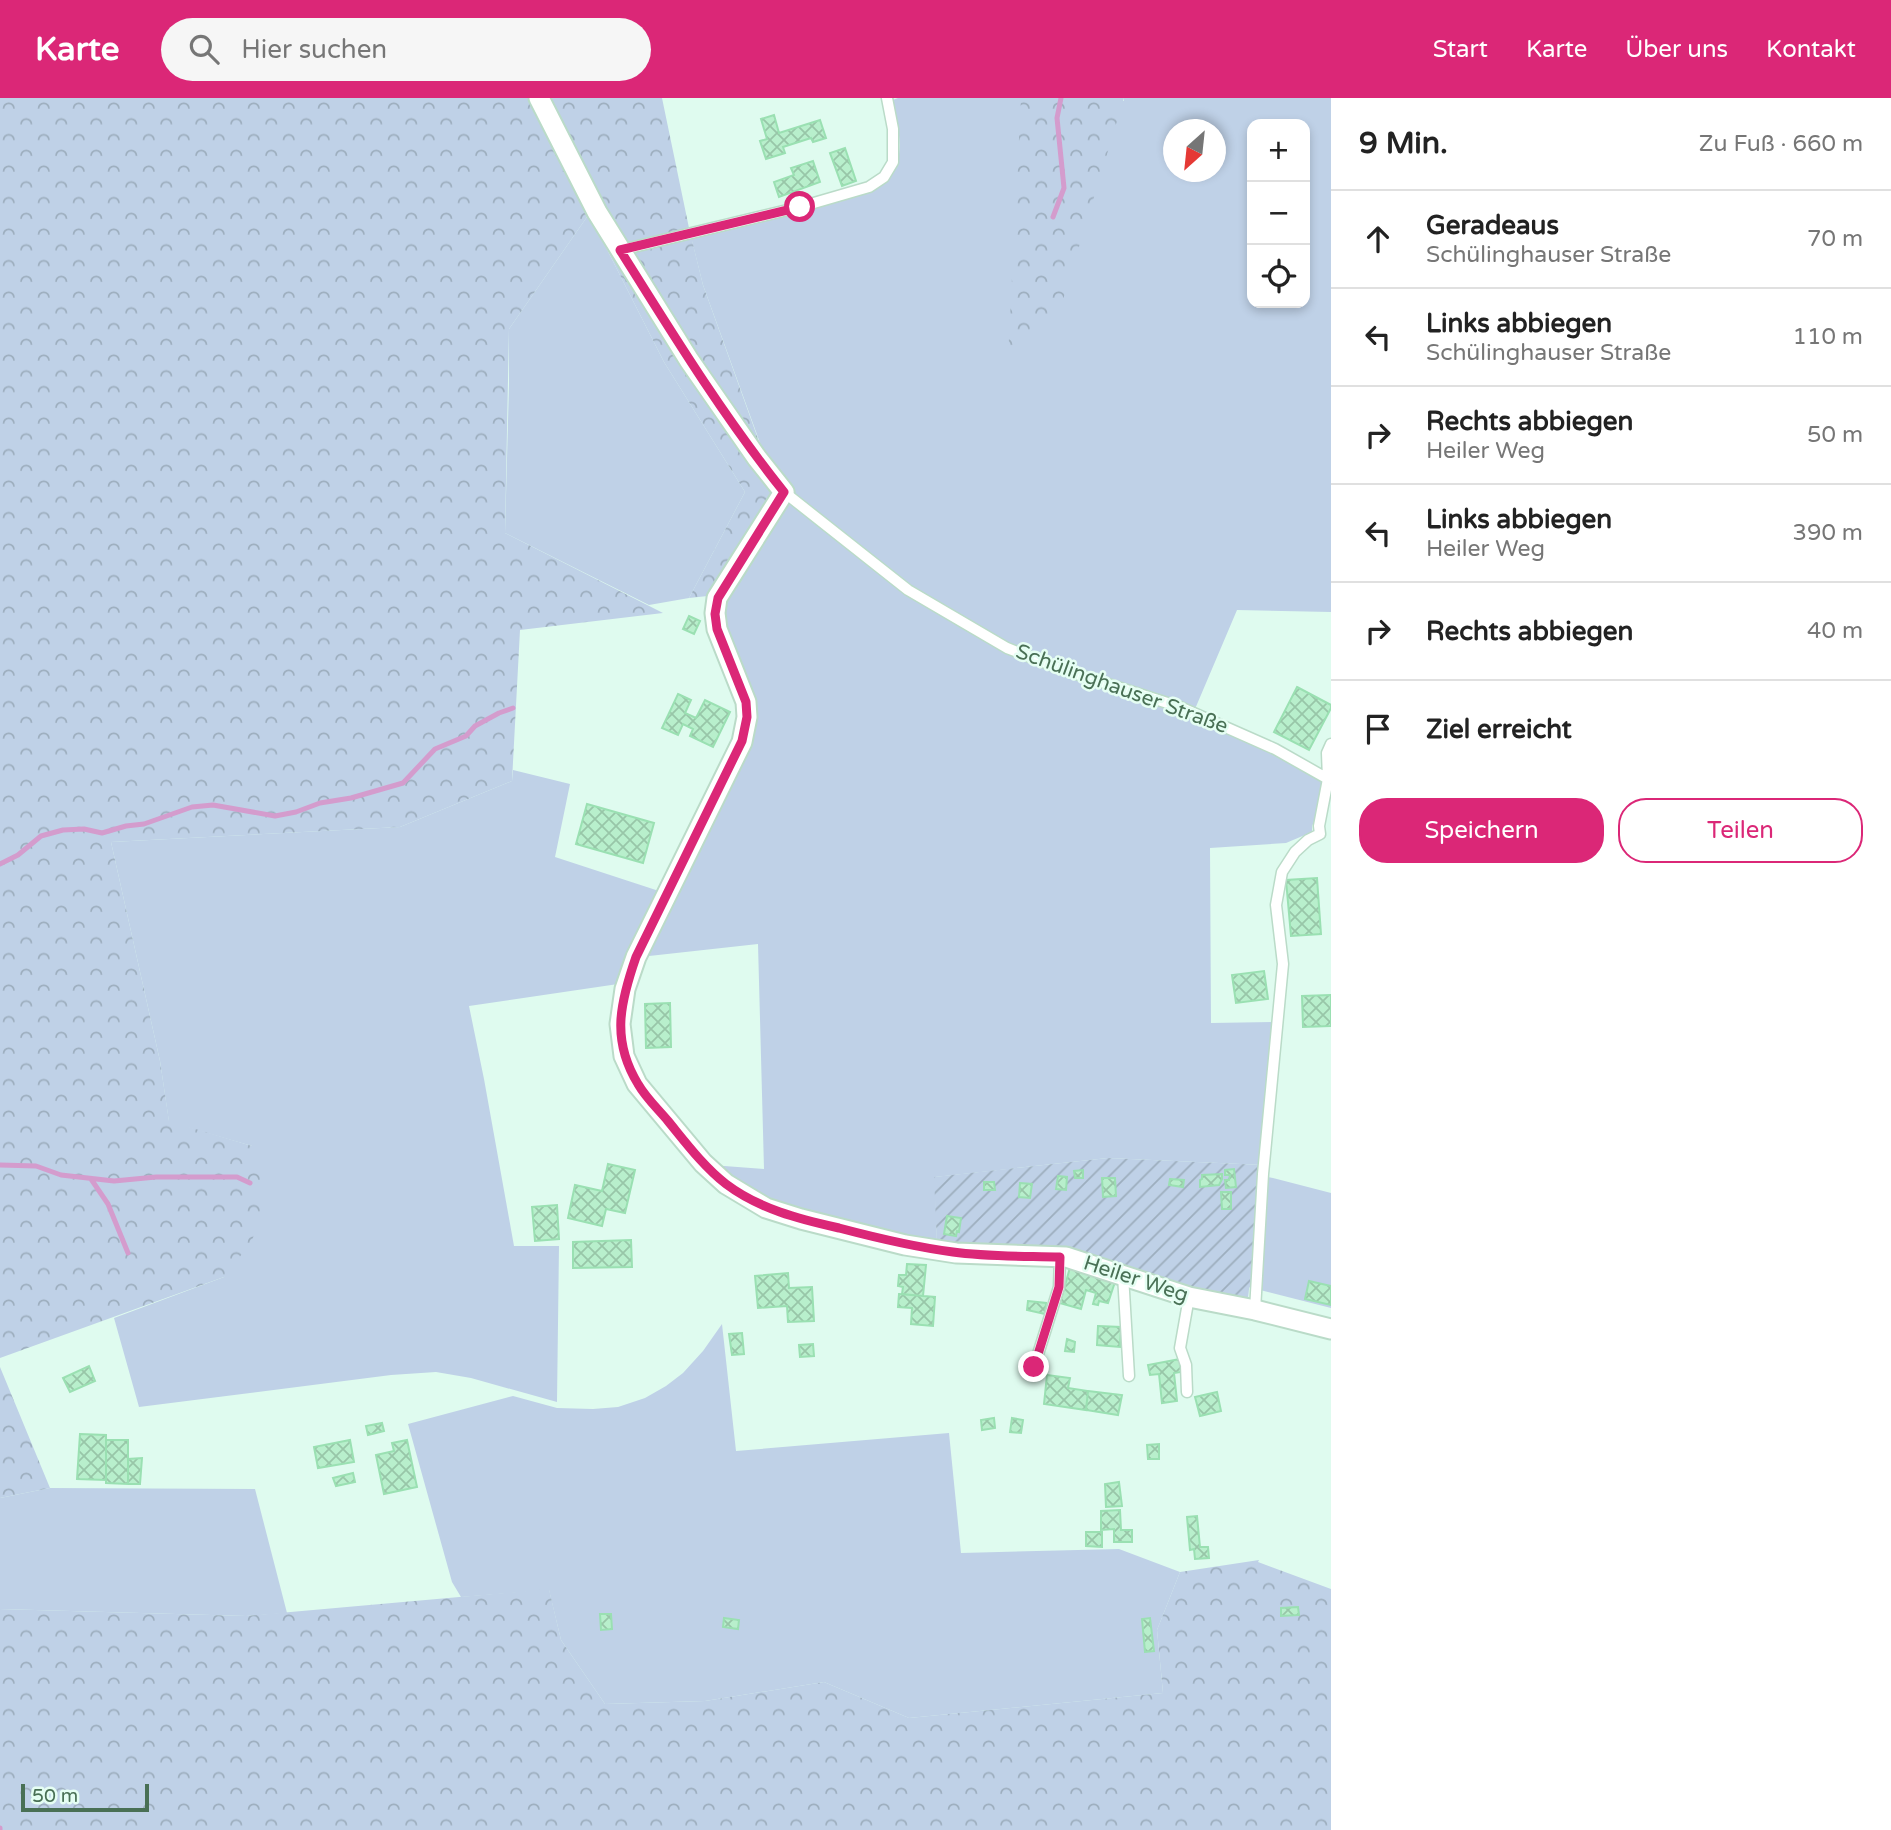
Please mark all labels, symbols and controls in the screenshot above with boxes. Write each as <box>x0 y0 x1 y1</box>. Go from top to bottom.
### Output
search box <box>161 18 651 81</box>
text: Karte <box>35 30 119 69</box>
icon: search <box>185 30 223 68</box>
text: Hier suchen <box>241 34 387 65</box>
text: Start <box>1433 35 1488 64</box>
text: Karte <box>1526 35 1587 64</box>
text: Über uns <box>1625 35 1728 64</box>
text: Kontakt <box>1766 35 1856 64</box>
north arrow <box>1163 119 1226 182</box>
map controls <box>1247 119 1310 308</box>
button: + <box>1247 119 1310 182</box>
text: 9 Min. <box>1359 125 1448 162</box>
text: Zu Fuß · 660 m <box>1699 130 1863 158</box>
button: − <box>1247 182 1310 245</box>
route start <box>784 191 815 222</box>
text: Geradeaus <box>1426 210 1559 241</box>
icon: ahead <box>1359 220 1397 258</box>
text: 70 m <box>1807 225 1863 253</box>
text: Schülinghauser Straße <box>1426 241 1671 269</box>
button: locate <box>1247 245 1310 308</box>
text: Links abbiegen <box>1426 308 1612 339</box>
icon: left <box>1359 318 1397 356</box>
text: 110 m <box>1793 323 1863 351</box>
text: Schülinghauser Straße <box>1426 339 1671 367</box>
text: Rechts abbiegen <box>1426 406 1633 437</box>
icon: right <box>1359 416 1397 454</box>
text: 50 m <box>1807 421 1863 449</box>
text: Heiler Weg <box>1426 437 1545 465</box>
text: Links abbiegen <box>1426 504 1612 535</box>
icon: left <box>1359 514 1397 552</box>
text: 390 m <box>1793 519 1863 547</box>
text: Heiler Weg <box>1426 535 1545 563</box>
icon: right <box>1359 612 1397 650</box>
text: Rechts abbiegen <box>1426 616 1633 647</box>
text: 40 m <box>1807 617 1863 645</box>
street label: Schülinghauser Straße <box>1013 639 1232 739</box>
icon: arrive <box>1359 710 1397 748</box>
text: Ziel erreicht <box>1426 714 1572 745</box>
button: Speichern <box>1359 798 1604 863</box>
button: Teilen <box>1618 798 1863 863</box>
street label: Heiler Weg <box>1080 1250 1192 1308</box>
route end <box>1018 1351 1049 1382</box>
scale bar <box>21 1781 149 1813</box>
text: 50 m <box>32 1785 78 1807</box>

